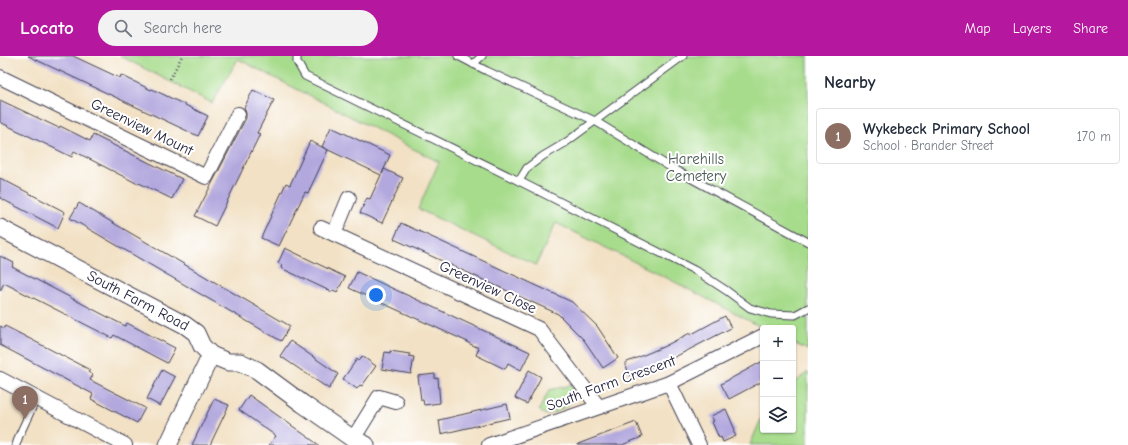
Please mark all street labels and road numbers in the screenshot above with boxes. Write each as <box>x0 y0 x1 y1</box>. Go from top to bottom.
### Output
street label: Greenview Mount <box>88 94 197 160</box>
street label: Greenview Close <box>437 257 540 318</box>
street label: South Farm Road <box>84 266 192 335</box>
street label: South Farm Crescent <box>544 351 679 415</box>

